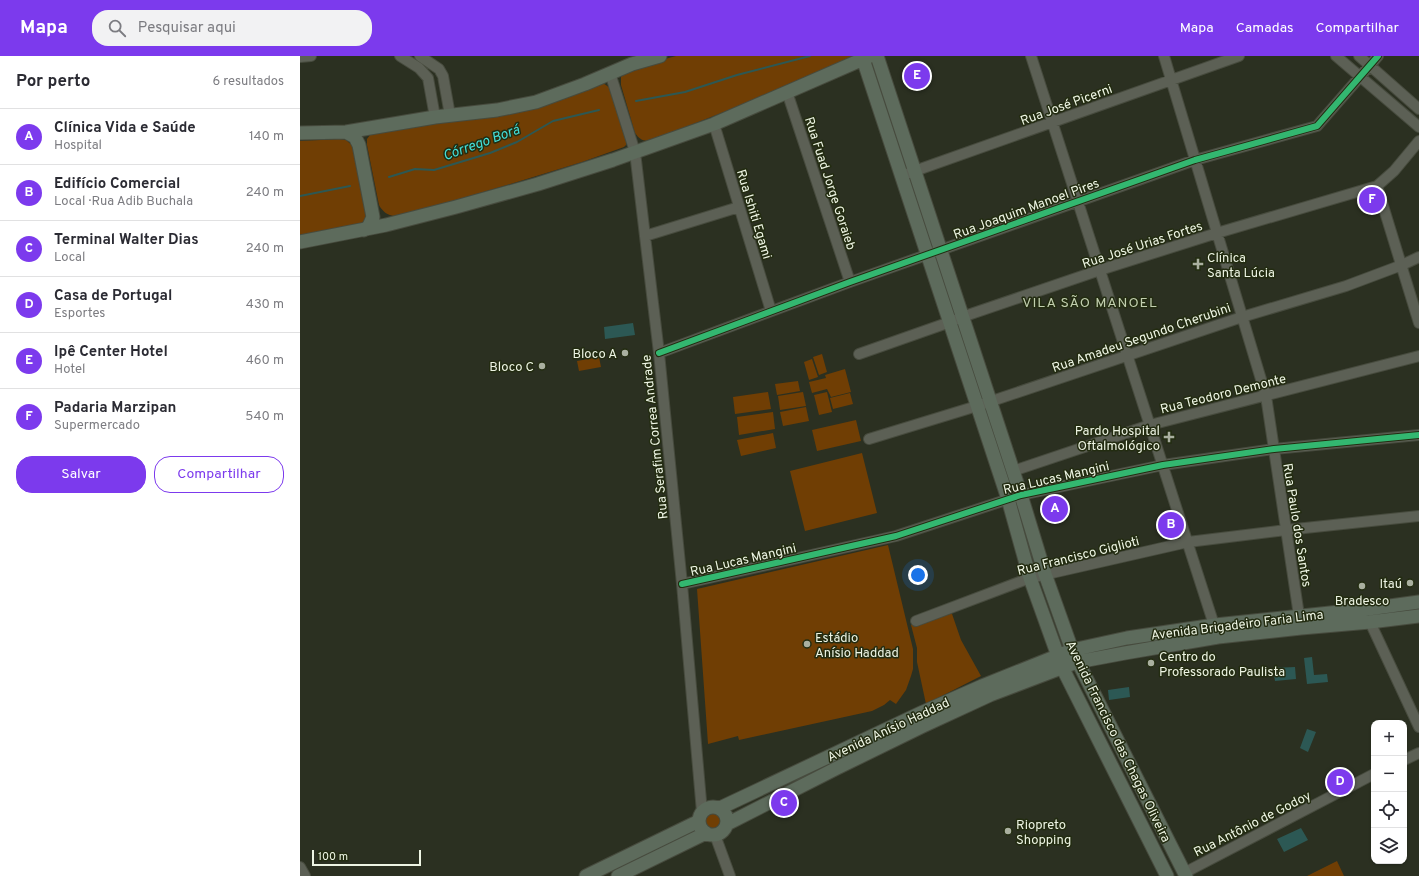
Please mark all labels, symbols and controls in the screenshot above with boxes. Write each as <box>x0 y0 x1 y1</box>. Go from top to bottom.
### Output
search box <box>92 10 372 46</box>
text: Mapa <box>20 16 68 40</box>
icon: search <box>106 17 128 39</box>
text: Pesquisar aqui <box>138 19 236 38</box>
text: Mapa <box>1180 20 1214 37</box>
text: Camadas <box>1236 20 1294 37</box>
text: Compartilhar <box>1316 20 1399 37</box>
pin: E <box>904 61 930 91</box>
text: Por perto <box>16 71 90 93</box>
text: 6 resultados <box>213 74 284 90</box>
street label: Rua José Picerni <box>1018 82 1115 130</box>
street label: Rua Fuad Jorge Goraieb <box>800 115 858 252</box>
text: Clínica Vida e Saúde <box>54 119 196 138</box>
water label: Córrego Borá <box>441 121 524 165</box>
text: A <box>24 129 34 145</box>
text: 140 m <box>249 129 284 145</box>
text: Hospital <box>54 138 102 154</box>
street label: Rua Ishiti Egami <box>732 168 774 261</box>
text: Edifício Comercial <box>54 175 180 194</box>
street label: Rua Joaquim Manoel Pires <box>952 176 1102 244</box>
text: B <box>25 185 33 201</box>
text: 240 m <box>246 185 284 201</box>
pin: F <box>1359 185 1385 215</box>
text: Local · Rua Adib Buchala <box>54 194 193 210</box>
street label: Rua José Urias Fortes <box>1080 219 1205 273</box>
text: Terminal Walter Dias <box>54 231 199 250</box>
text: C <box>25 241 33 257</box>
text: 240 m <box>246 241 284 257</box>
text: Local <box>54 250 85 266</box>
place label: Clínica Santa Lúcia <box>1207 251 1275 282</box>
marker: Clínica Santa Lúcia <box>1192 258 1204 270</box>
text: Casa de Portugal <box>54 287 172 306</box>
district label: VILA SÃO MANOEL <box>1022 295 1158 312</box>
text: D <box>24 297 34 313</box>
text: 430 m <box>246 297 284 313</box>
street label: Rua Amadeu Segundo Cherubini <box>1050 301 1233 377</box>
text: Esportes <box>54 306 105 322</box>
text: Ipê Center Hotel <box>54 343 168 362</box>
place label: Bloco A <box>572 347 617 363</box>
marker: Bloco A <box>620 348 630 358</box>
text: E <box>25 353 33 369</box>
text: 460 m <box>246 353 284 369</box>
street label: Rua Serafim Correa Andrade <box>639 354 673 520</box>
place label: Bloco C <box>489 360 534 376</box>
marker: Bloco C <box>537 361 547 371</box>
text: Hotel <box>54 362 85 378</box>
street label: Rua Teodoro Demonte <box>1159 372 1288 418</box>
text: Padaria Marzipan <box>54 399 176 418</box>
text: F <box>25 409 33 425</box>
text: 540 m <box>245 409 284 425</box>
text: Supermercado <box>54 418 140 434</box>
place label: Pardo Hospital Oftalmológico <box>1075 424 1160 455</box>
marker: Pardo Hospital Oftalmológico <box>1163 431 1175 443</box>
button: Salvar <box>16 456 146 493</box>
button: Compartilhar <box>154 456 284 493</box>
street label: Rua Lucas Mangini <box>1002 459 1111 499</box>
street label: Rua Paulo dos Santos <box>1278 462 1314 588</box>
pin: A <box>1042 494 1068 524</box>
pin: B <box>1158 510 1184 540</box>
street label: Rua Francisco Giglioti <box>1016 534 1141 580</box>
street label: Rua Lucas Mangini <box>689 541 798 581</box>
your location <box>908 565 928 585</box>
place label: Itaú <box>1379 577 1402 593</box>
marker: Itaú <box>1405 578 1415 588</box>
marker: Bradesco <box>1357 581 1367 591</box>
place label: Bradesco <box>1335 594 1389 610</box>
street label: Avenida Brigadeiro Faria Lima <box>1150 607 1324 645</box>
place label: Estádio Anísio Haddad <box>815 631 899 662</box>
street label: Avenida Francisco das Chagas Oliveira <box>1061 638 1173 845</box>
marker: Estádio Anísio Haddad <box>802 639 812 649</box>
place label: Centro do Professorado Paulista <box>1159 650 1285 681</box>
marker: Centro do Professorado Paulista <box>1146 658 1156 668</box>
street label: Avenida Anísio Haddad <box>825 695 953 766</box>
map controls <box>1371 720 1407 864</box>
button: + <box>1371 720 1407 756</box>
button: − <box>1371 756 1407 792</box>
pin: D <box>1327 767 1353 797</box>
pin: C <box>771 788 797 818</box>
street label: Rua Antônio de Godoy <box>1192 788 1314 861</box>
button: locate <box>1371 792 1407 828</box>
place label: Riopreto Shopping <box>1016 818 1071 849</box>
marker: Riopreto Shopping <box>1003 826 1013 836</box>
button: layers <box>1371 828 1407 864</box>
scale bar <box>312 848 421 867</box>
text: 100 m <box>318 850 348 864</box>

